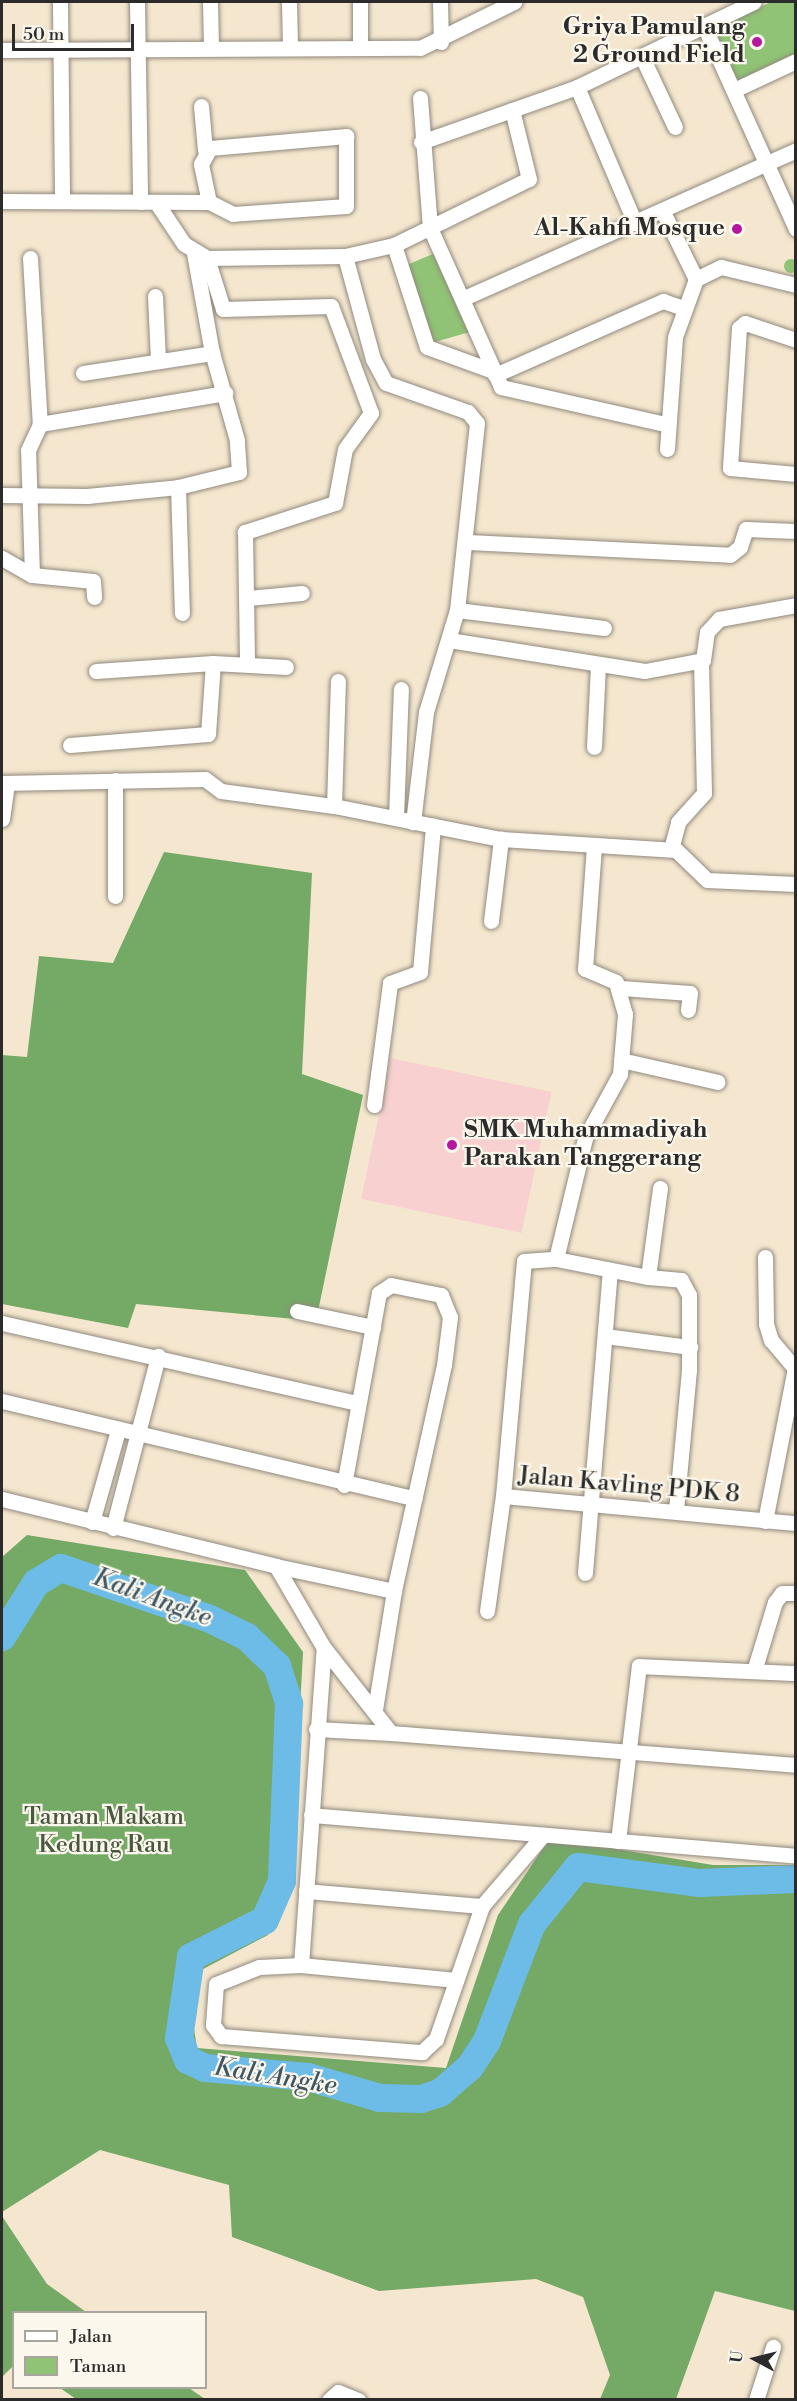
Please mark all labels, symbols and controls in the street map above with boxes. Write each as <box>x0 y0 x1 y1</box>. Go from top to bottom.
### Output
scale bar <box>15 12 136 50</box>
place label: Griya Pamulang 2 Ground Field <box>563 14 745 70</box>
text: 50 m <box>23 23 64 46</box>
marker: Griya Pamulang 2 Ground Field <box>750 35 764 49</box>
place label: Al-Kahfi Mosque <box>534 215 725 243</box>
marker: Al-Kahfi Mosque <box>730 222 744 236</box>
place label: SMK Muhammadiyah Parakan Tanggerang <box>464 1117 707 1173</box>
marker: SMK Muhammadiyah Parakan Tanggerang <box>445 1138 459 1152</box>
street label: Jalan Kavling PDK 8 <box>517 1462 741 1510</box>
water label: Kali Angke <box>88 1562 216 1634</box>
park label: Taman Makam Kedung Rau <box>24 1804 184 1860</box>
water label: Kali Angke <box>211 2052 339 2102</box>
legend <box>12 2311 207 2389</box>
text: Jalan <box>70 2325 112 2348</box>
north arrow <box>725 2329 785 2389</box>
text: U <box>726 2349 748 2364</box>
text: Taman <box>70 2355 126 2378</box>

